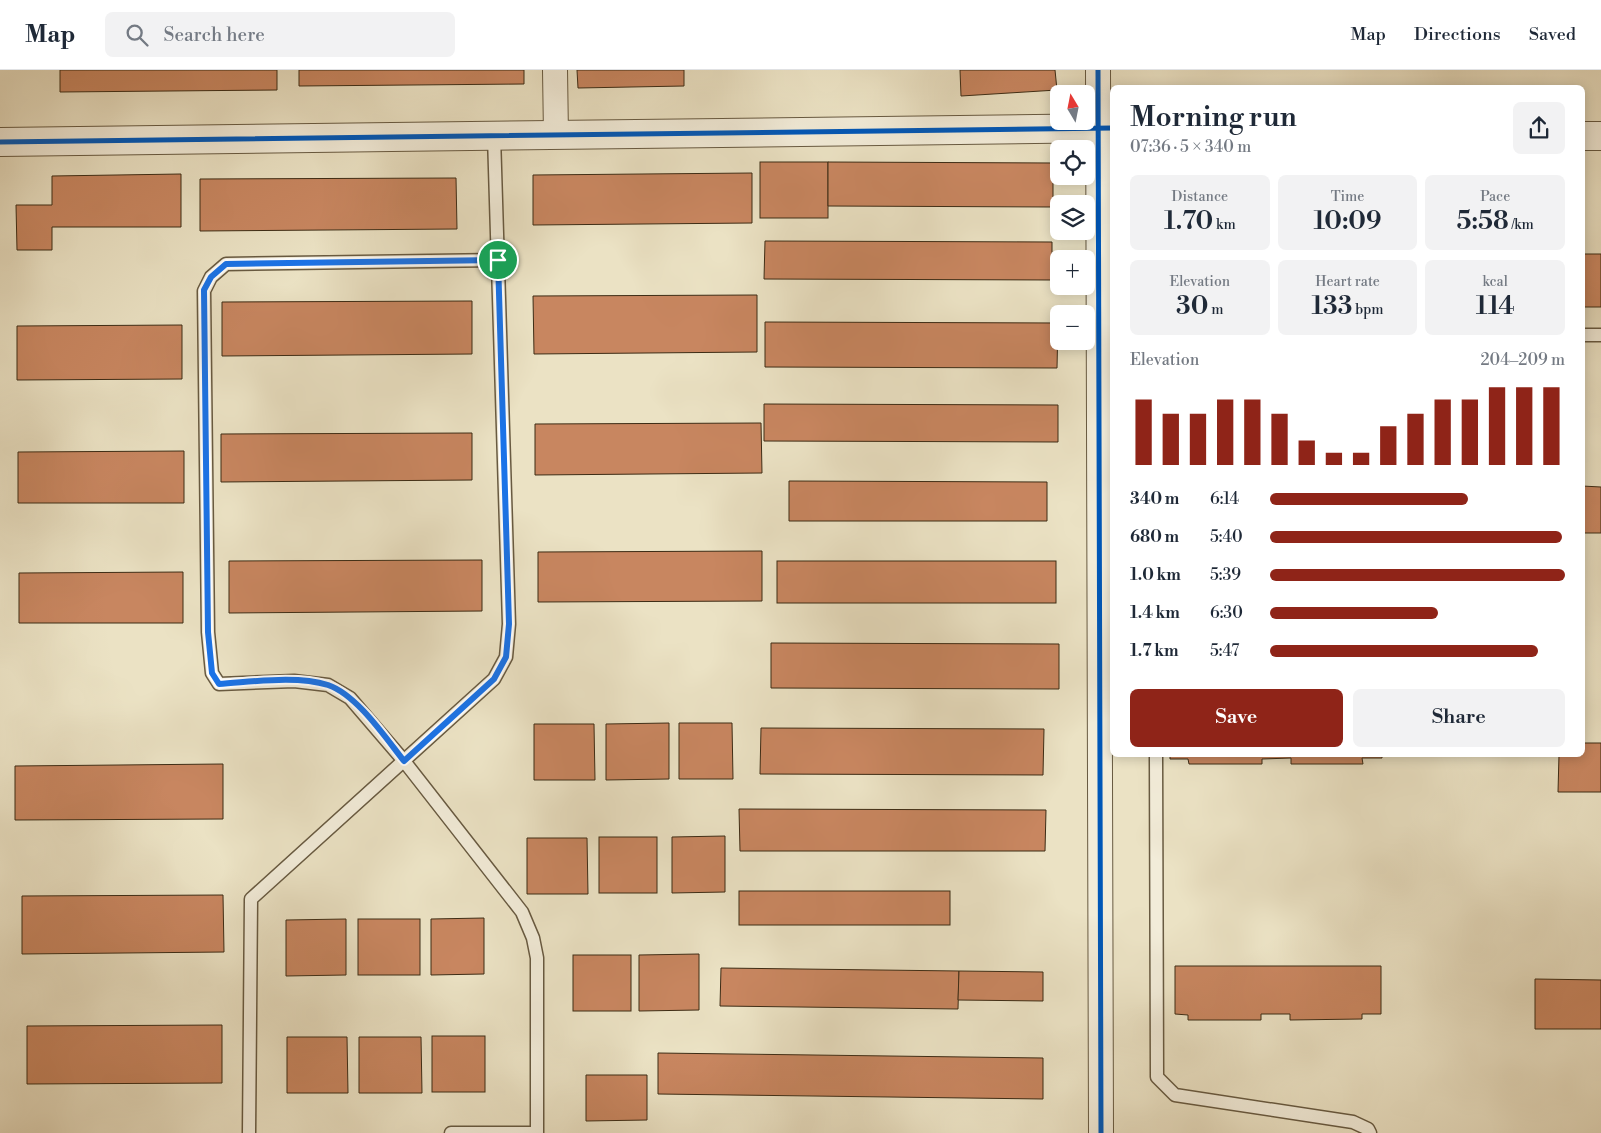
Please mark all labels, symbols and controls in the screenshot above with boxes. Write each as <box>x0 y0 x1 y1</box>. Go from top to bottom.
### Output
search box <box>105 12 455 57</box>
text: Map <box>25 20 75 50</box>
icon: search <box>123 21 151 49</box>
text: Search here <box>163 23 265 47</box>
text: Map <box>1350 23 1386 46</box>
text: Directions <box>1414 23 1501 46</box>
text: Saved <box>1529 23 1576 46</box>
north arrow <box>1050 85 1095 130</box>
map controls <box>1050 85 1095 350</box>
text: Morning run <box>1130 100 1297 135</box>
button: share <box>1513 102 1565 154</box>
text: 07:36 · 5 × 340 m <box>1130 137 1251 157</box>
button: locate <box>1050 140 1095 185</box>
text: Distance <box>1172 188 1228 206</box>
text: Time <box>1331 188 1364 206</box>
text: Pace <box>1480 188 1510 206</box>
button: layers <box>1050 195 1095 240</box>
text: 1.70 <box>1164 206 1213 237</box>
text: 10:09 <box>1313 206 1382 237</box>
text: 5:58 <box>1457 206 1509 237</box>
text: km <box>1213 216 1236 234</box>
text: /km <box>1509 216 1534 234</box>
pin <box>477 239 519 281</box>
icon: arrive <box>484 246 512 274</box>
button: + <box>1050 250 1095 295</box>
text: Elevation <box>1170 273 1230 291</box>
text: Heart rate <box>1315 273 1380 291</box>
text: kcal <box>1482 273 1508 291</box>
text: 30 <box>1176 291 1208 322</box>
text: 133 <box>1311 291 1352 322</box>
text: 114 <box>1476 291 1515 322</box>
text: m <box>1208 301 1224 319</box>
text: bpm <box>1352 301 1384 319</box>
button: − <box>1050 305 1095 350</box>
text: Elevation <box>1130 350 1199 370</box>
text: 204–209 m <box>1480 350 1565 370</box>
text: 340 m <box>1130 489 1179 509</box>
text: 6:14 <box>1210 489 1239 509</box>
text: 680 m <box>1130 527 1179 547</box>
text: 5:40 <box>1210 527 1243 547</box>
text: 1.0 km <box>1130 565 1181 585</box>
text: 5:39 <box>1210 565 1241 585</box>
text: 1.4 km <box>1130 603 1180 623</box>
text: 6:30 <box>1210 603 1243 623</box>
text: 1.7 km <box>1130 641 1179 661</box>
text: 5:47 <box>1210 641 1239 661</box>
button: Save <box>1130 689 1343 747</box>
button: Share <box>1353 689 1565 747</box>

